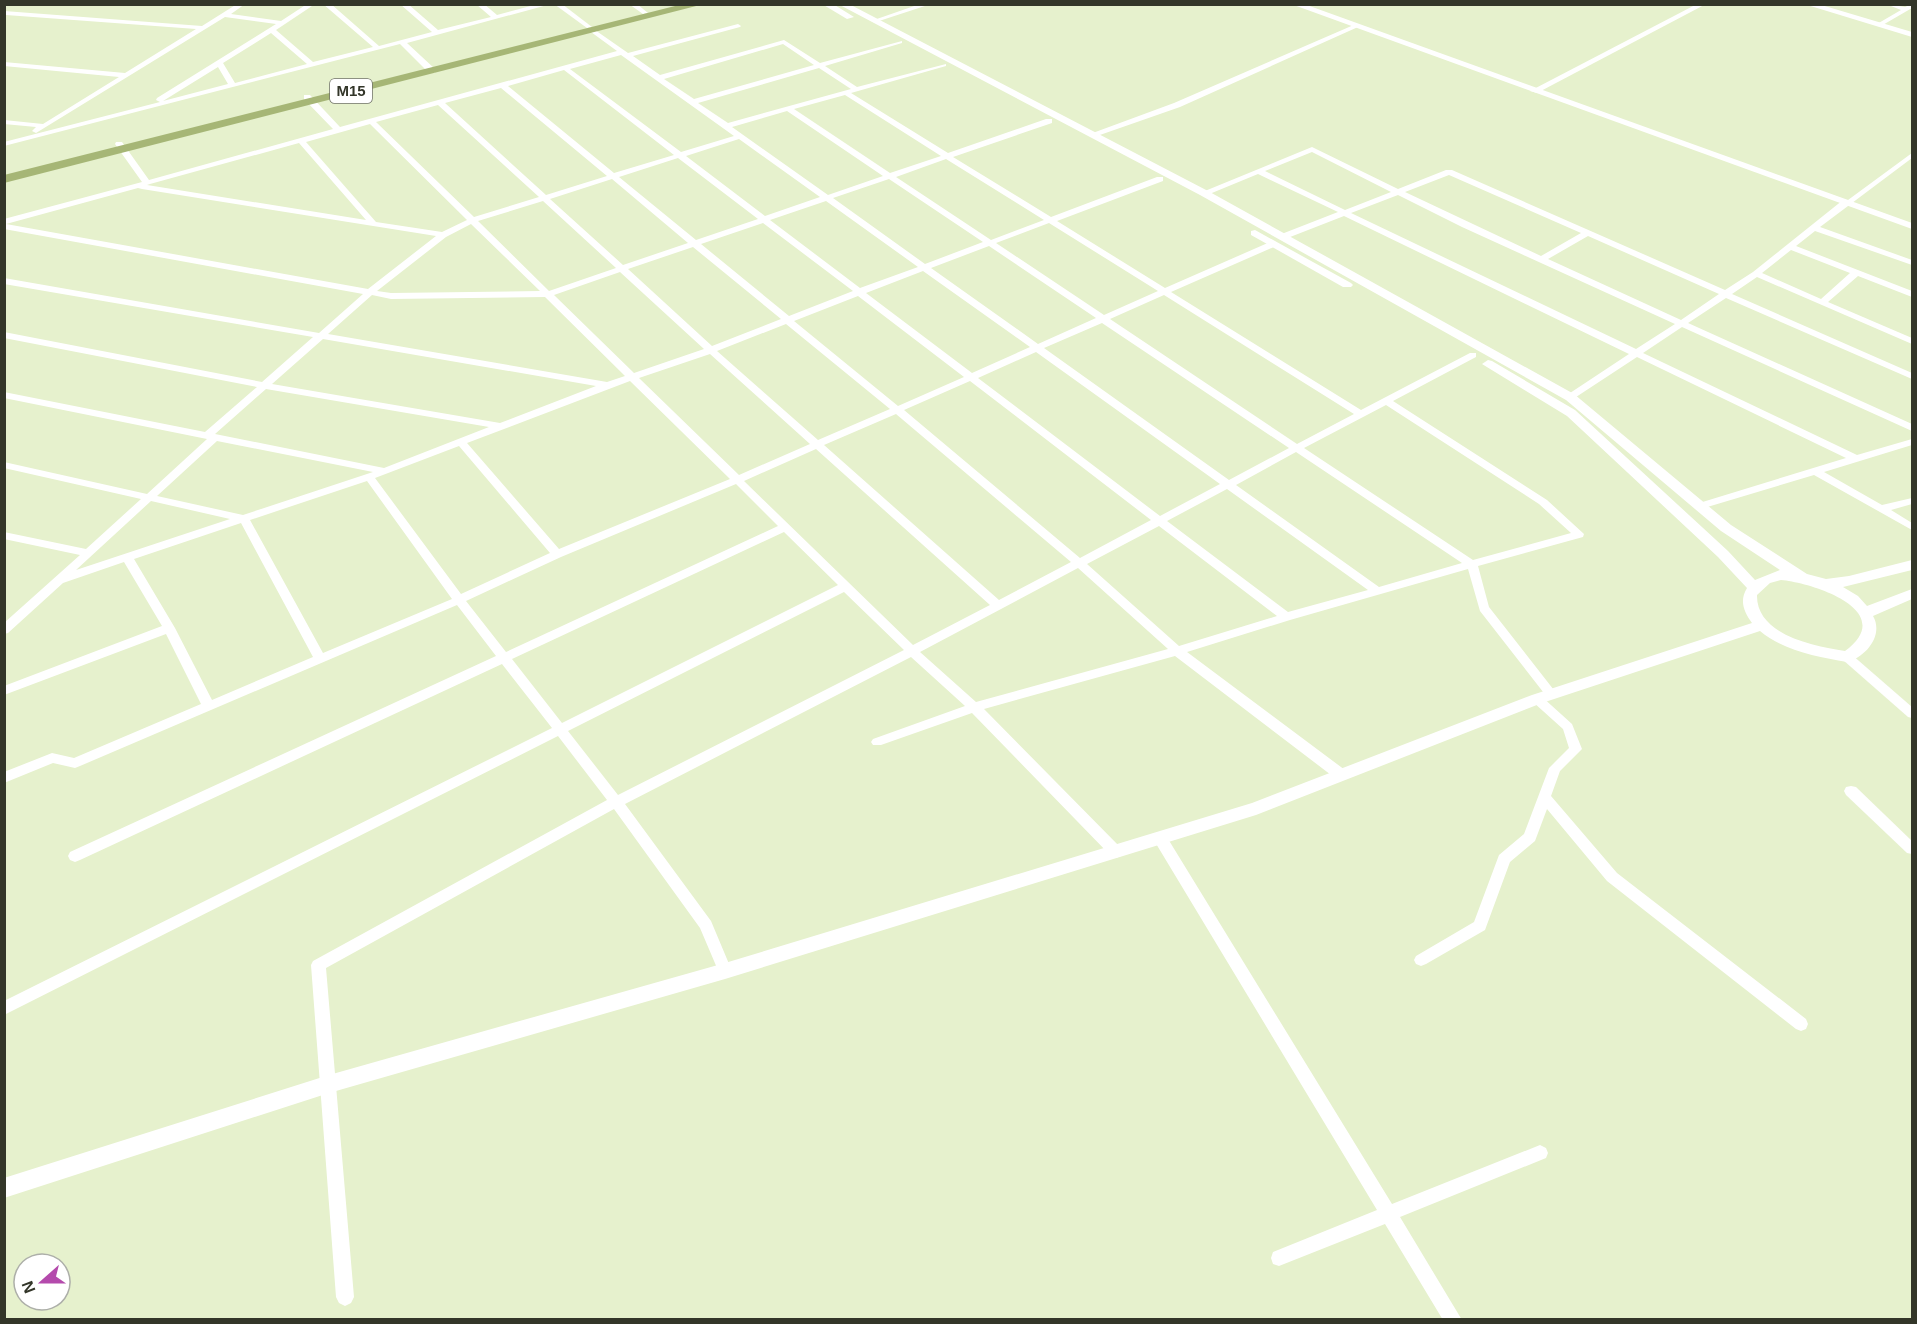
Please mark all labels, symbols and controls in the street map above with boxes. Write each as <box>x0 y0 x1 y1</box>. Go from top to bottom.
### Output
road number: M15 <box>330 79 372 103</box>
north arrow <box>12 1252 72 1312</box>
text: N <box>18 1279 38 1296</box>

